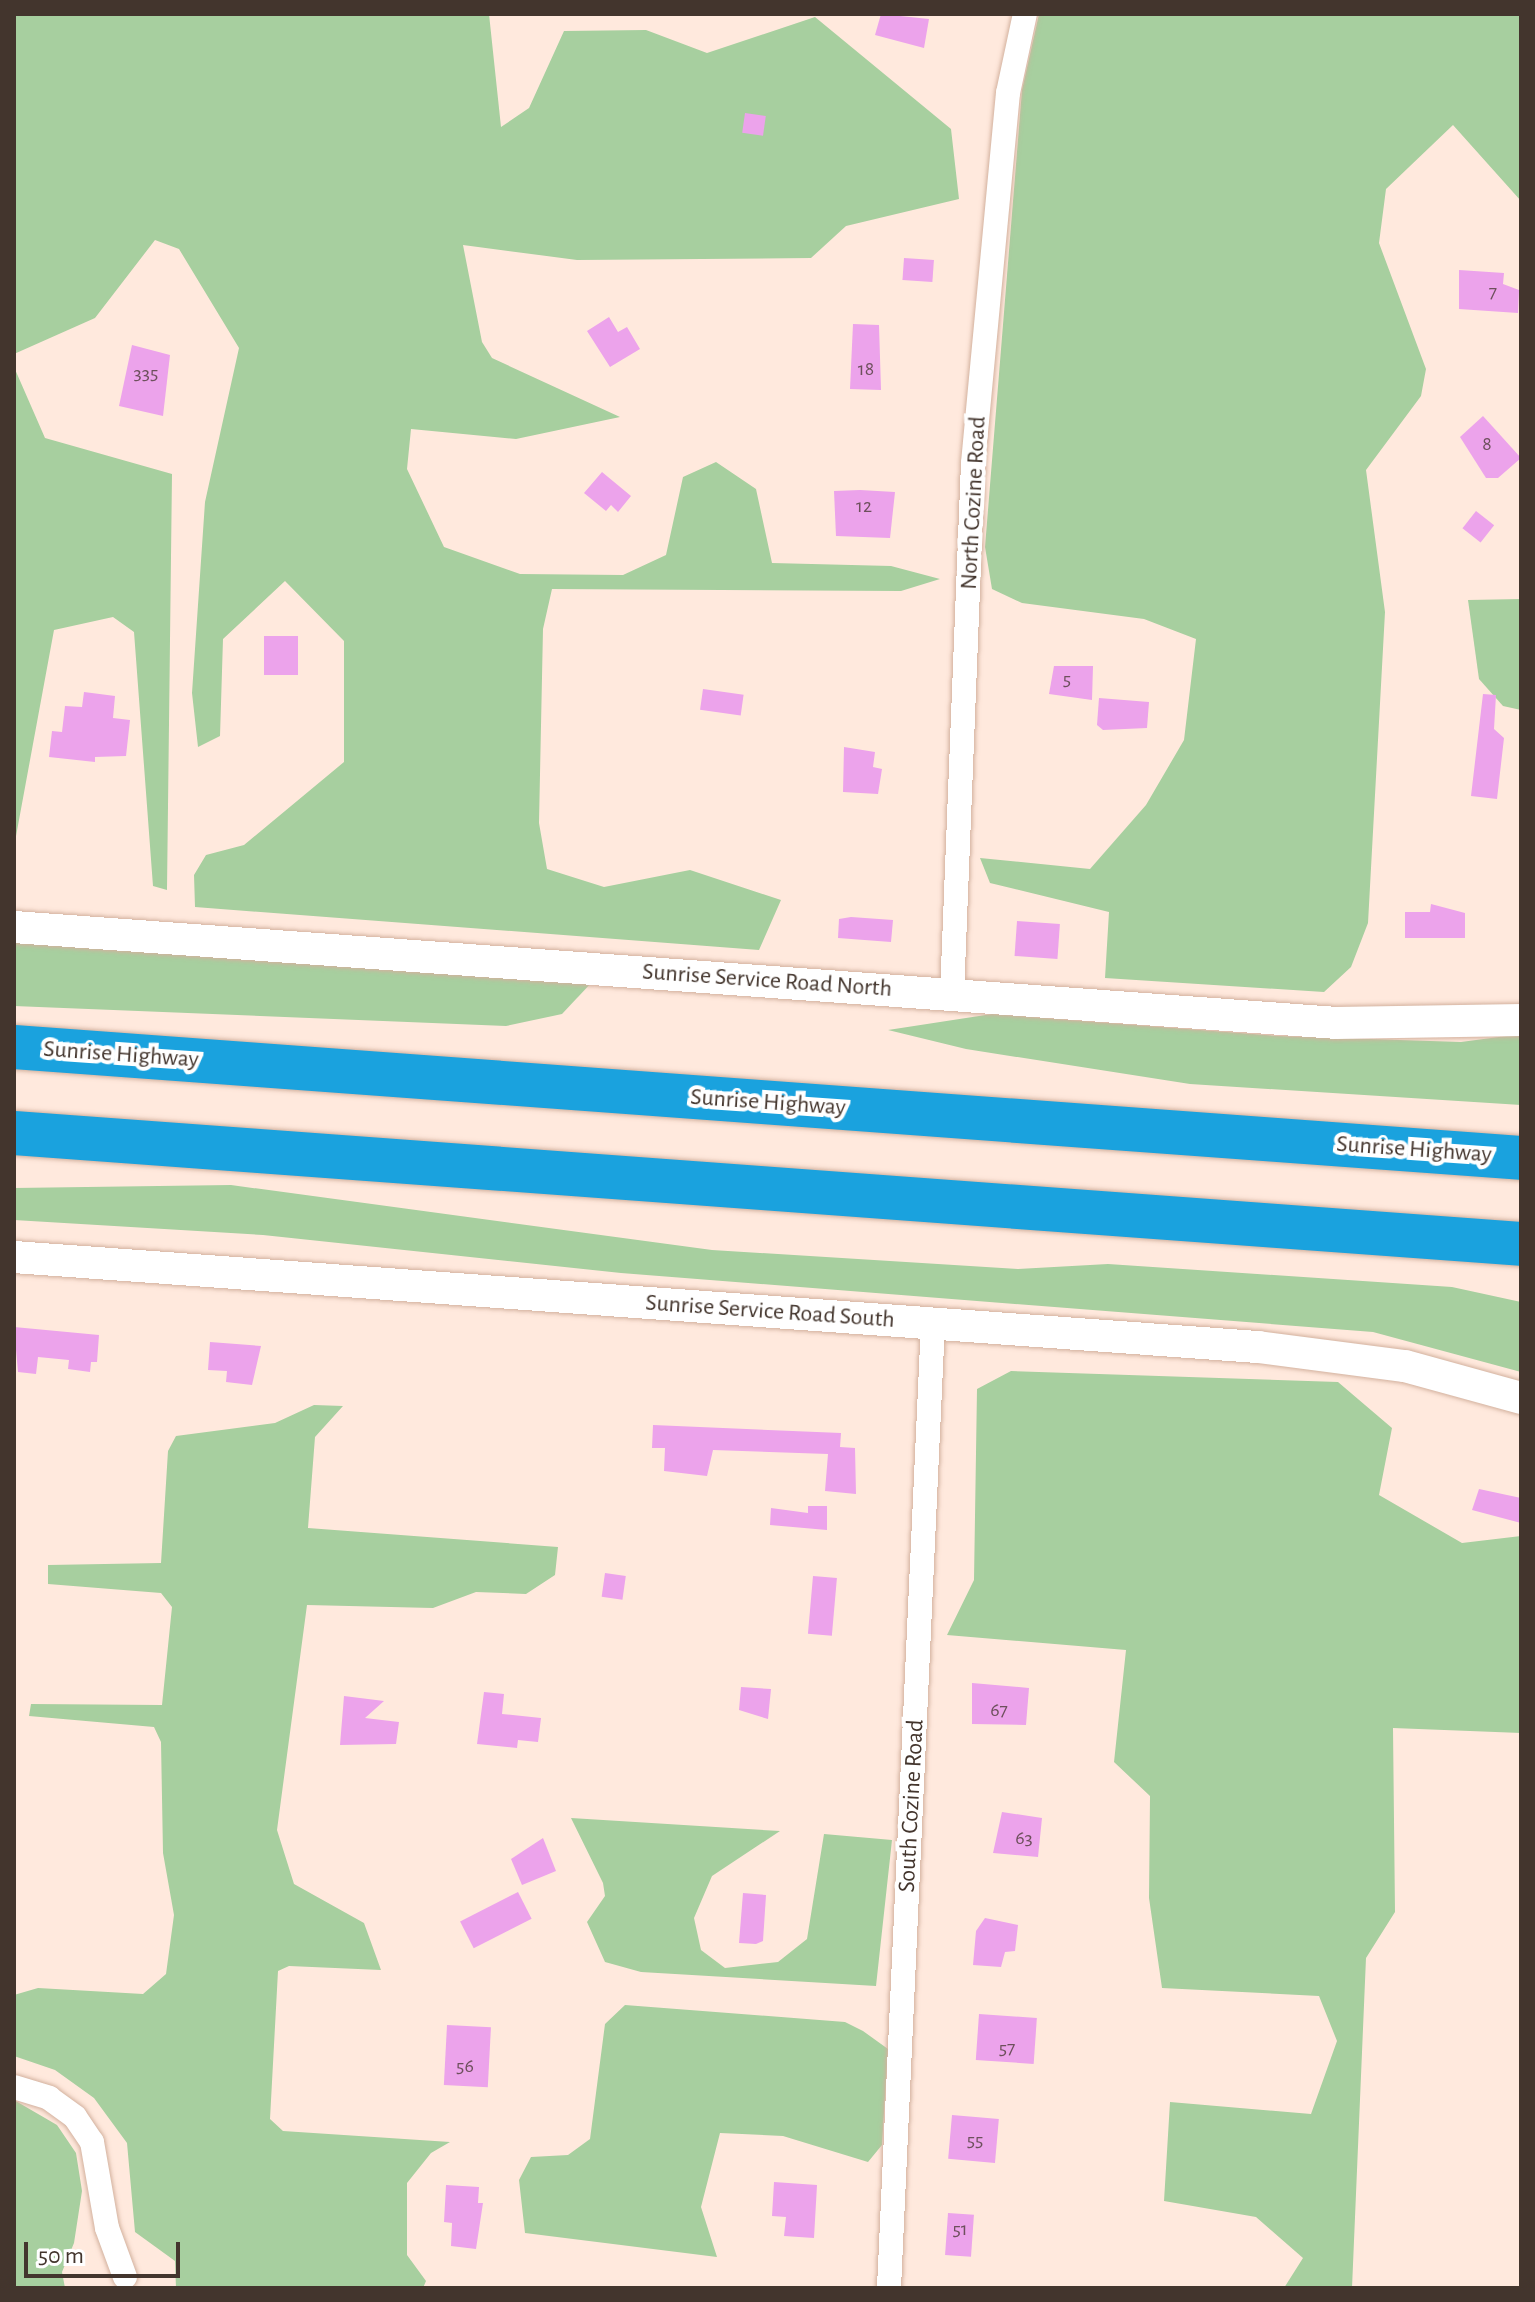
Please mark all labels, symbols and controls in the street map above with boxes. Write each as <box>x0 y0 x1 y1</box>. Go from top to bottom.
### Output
house number: 7 <box>1489 280 1497 304</box>
house number: 18 <box>858 357 874 381</box>
house number: 335 <box>134 361 158 385</box>
street label: North Cozine Road <box>955 416 993 590</box>
house number: 8 <box>1482 432 1492 456</box>
house number: 12 <box>856 494 872 518</box>
house number: 5 <box>1063 667 1071 691</box>
street label: Sunrise Service Road North <box>641 958 893 1004</box>
street label: Sunrise Highway <box>42 1035 200 1075</box>
street label: Sunrise Highway <box>689 1083 847 1123</box>
street label: Sunrise Highway <box>1335 1130 1493 1170</box>
street label: Sunrise Service Road South <box>644 1289 896 1335</box>
house number: 67 <box>990 1698 1008 1722</box>
street label: South Cozine Road <box>893 1719 931 1893</box>
house number: 63 <box>1015 1826 1033 1850</box>
house number: 57 <box>999 2036 1015 2060</box>
house number: 56 <box>456 2054 474 2078</box>
house number: 55 <box>967 2128 983 2152</box>
house number: 51 <box>952 2217 968 2241</box>
scale bar <box>28 2226 184 2276</box>
text: 50 m <box>38 2244 84 2268</box>

